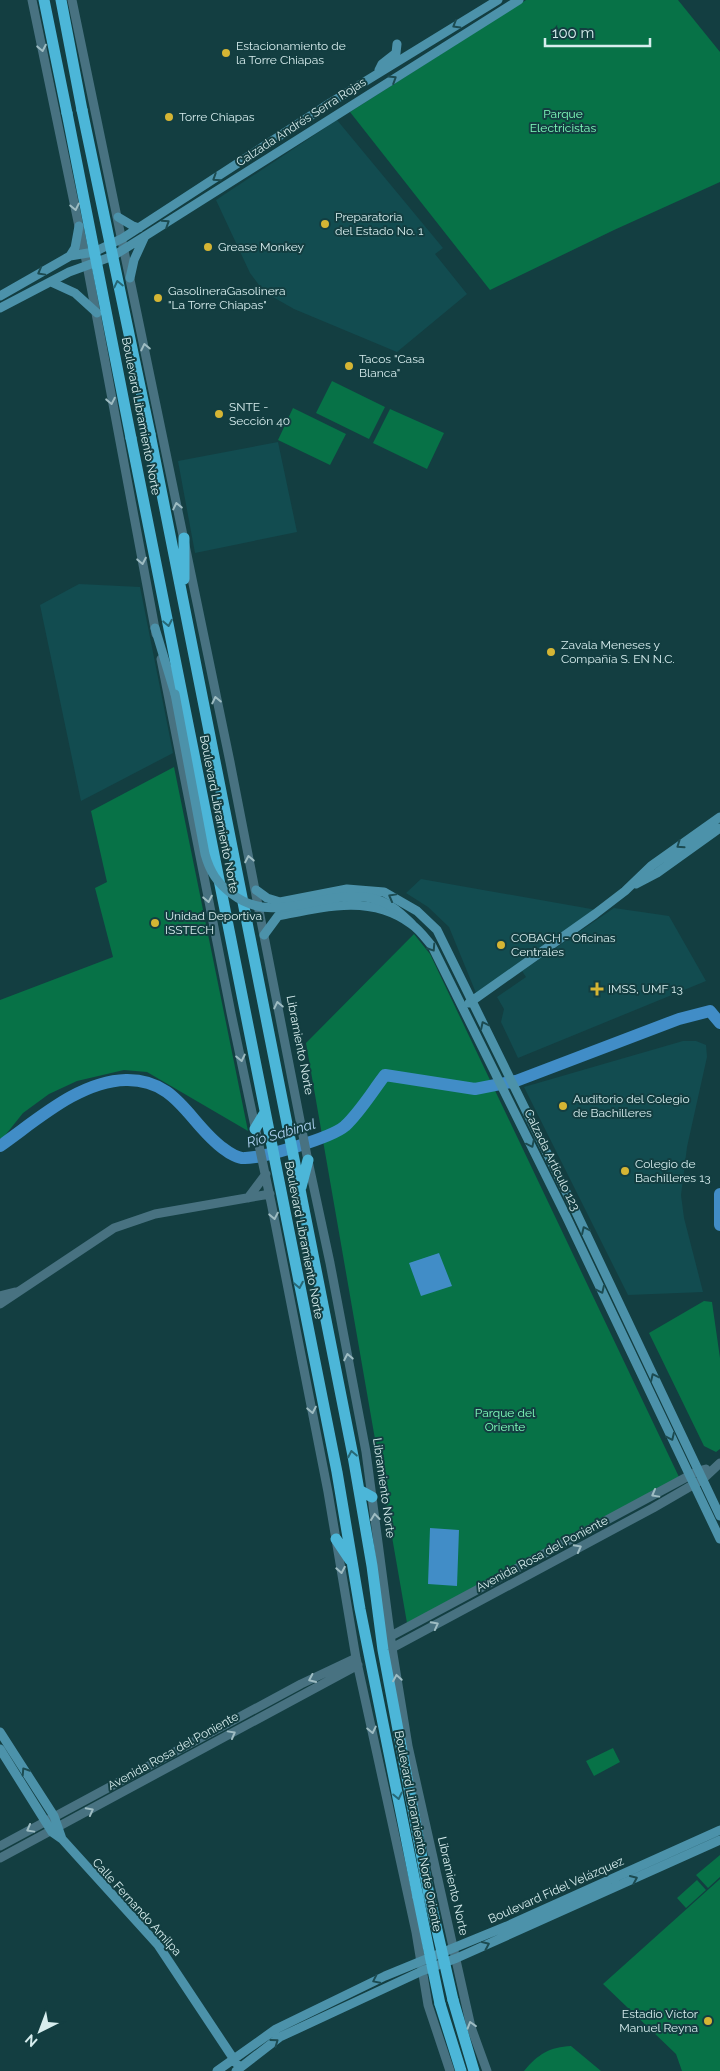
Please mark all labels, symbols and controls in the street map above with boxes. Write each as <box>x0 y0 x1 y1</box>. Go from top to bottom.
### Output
scale bar <box>545 15 650 47</box>
one-way arrow <box>453 19 462 29</box>
text: 100 m <box>552 24 594 42</box>
place label: Estacionamiento de la Torre Chiapas <box>236 39 346 67</box>
one-way arrow <box>36 43 46 52</box>
marker: Estacionamiento de la Torre Chiapas <box>220 47 232 59</box>
street label: Calzada Andrés Serra Rojas <box>234 75 369 169</box>
one-way arrow <box>388 75 397 85</box>
park label: Parque Electricistas <box>530 107 596 135</box>
place label: Torre Chiapas <box>179 110 255 124</box>
marker: Torre Chiapas <box>163 111 175 123</box>
one-way arrow <box>212 172 221 181</box>
one-way arrow <box>69 203 79 211</box>
place label: Preparatoria del Estado No. 1 <box>335 210 423 238</box>
marker: Preparatoria del Estado No. 1 <box>319 218 331 230</box>
one-way arrow <box>160 220 170 229</box>
place label: Grease Monkey <box>218 240 305 254</box>
marker: Grease Monkey <box>202 241 214 253</box>
one-way arrow <box>38 266 47 276</box>
one-way arrow <box>114 279 124 288</box>
place label: GasolineraGasolinera "La Torre Chiapas" <box>168 284 285 312</box>
marker: GasolineraGasolinera "La Torre Chiapas" <box>152 292 164 304</box>
street label: Boulevard Libramiento Norte <box>119 336 163 496</box>
one-way arrow <box>140 342 150 351</box>
place label: Tacos "Casa Blanca" <box>359 352 425 380</box>
marker: Tacos "Casa Blanca" <box>343 360 355 372</box>
one-way arrow <box>106 397 116 405</box>
place label: SNTE - Sección 40 <box>229 400 290 428</box>
marker: SNTE - Sección 40 <box>213 408 225 420</box>
one-way arrow <box>173 502 183 510</box>
one-way arrow <box>136 556 147 565</box>
one-way arrow <box>163 618 173 627</box>
place label: Zavala Meneses y Compañía S. EN N.C. <box>561 638 675 666</box>
marker: Zavala Meneses y Compañía S. EN N.C. <box>545 646 557 658</box>
one-way arrow <box>212 695 222 704</box>
street label: Boulevard Libramiento Norte <box>197 734 241 894</box>
one-way arrow <box>676 839 686 848</box>
one-way arrow <box>244 854 254 863</box>
one-way arrow <box>388 893 397 903</box>
one-way arrow <box>203 895 213 903</box>
place label: Unidad Deportiva ISSTECH <box>165 909 262 937</box>
marker: Unidad Deportiva ISSTECH <box>149 917 161 929</box>
place label: COBACH - Oficinas Centrales <box>511 931 616 959</box>
marker: COBACH - Oficinas Centrales <box>495 939 507 951</box>
one-way arrow <box>426 943 436 952</box>
marker: IMSS, UMF 13 <box>590 982 604 996</box>
place label: IMSS, UMF 13 <box>608 982 683 996</box>
street label: Libramiento Norte <box>283 994 317 1096</box>
one-way arrow <box>274 1001 284 1009</box>
one-way arrow <box>480 1021 490 1030</box>
one-way arrow <box>235 1054 245 1063</box>
place label: Auditorio del Colegio de Bachilleres <box>573 1092 690 1120</box>
marker: Auditorio del Colegio de Bachilleres <box>557 1100 569 1112</box>
street label: Calzada Artículo 123 <box>521 1107 583 1213</box>
water label: Río Sabinal <box>245 1115 318 1150</box>
one-way arrow <box>524 1139 535 1148</box>
place label: Colegio de Bachilleres 13 <box>635 1157 711 1185</box>
street label: Boulevard Libramiento Norte <box>282 1160 326 1320</box>
marker: Colegio de Bachilleres 13 <box>619 1165 631 1177</box>
one-way arrow <box>269 1212 279 1221</box>
one-way arrow <box>581 1226 591 1235</box>
one-way arrow <box>293 1280 304 1289</box>
one-way arrow <box>595 1285 605 1294</box>
one-way arrow <box>343 1353 353 1362</box>
one-way arrow <box>650 1373 660 1382</box>
one-way arrow <box>306 1406 316 1415</box>
park label: Parque del Oriente <box>475 1406 536 1434</box>
one-way arrow <box>665 1432 675 1441</box>
street label: Libramiento Norte <box>370 1437 398 1539</box>
one-way arrow <box>348 1449 358 1458</box>
one-way arrow <box>652 1488 661 1498</box>
one-way arrow <box>370 1513 381 1521</box>
street label: Avenida Rosa del Poniente <box>474 1513 610 1595</box>
one-way arrow <box>573 1544 582 1554</box>
one-way arrow <box>336 1566 346 1574</box>
one-way arrow <box>430 1621 439 1631</box>
one-way arrow <box>308 1673 317 1683</box>
one-way arrow <box>392 1674 402 1683</box>
street label: Avenida Rosa del Poniente <box>105 1709 241 1793</box>
one-way arrow <box>366 1725 377 1734</box>
street label: Boulevard Libramiento Norte Oriente <box>392 1729 444 1933</box>
one-way arrow <box>227 1730 236 1740</box>
one-way arrow <box>22 1767 32 1776</box>
one-way arrow <box>392 1792 403 1801</box>
one-way arrow <box>84 1807 93 1817</box>
one-way arrow <box>26 1823 35 1833</box>
street label: Libramiento Norte <box>435 1835 471 1937</box>
street label: Boulevard Fidel Velázquez <box>486 1854 626 1926</box>
street label: Calle Fernando Amilpa <box>90 1855 184 1959</box>
one-way arrow <box>629 1874 638 1885</box>
one-way arrow <box>481 1941 490 1951</box>
one-way arrow <box>372 1974 381 1984</box>
north arrow <box>15 2006 65 2056</box>
place label: Estadio Víctor Manuel Reyna <box>619 2007 699 2035</box>
marker: Estadio Víctor Manuel Reyna <box>702 2015 714 2027</box>
one-way arrow <box>467 2022 477 2030</box>
text: N <box>22 2031 41 2050</box>
one-way arrow <box>269 2039 278 2047</box>

